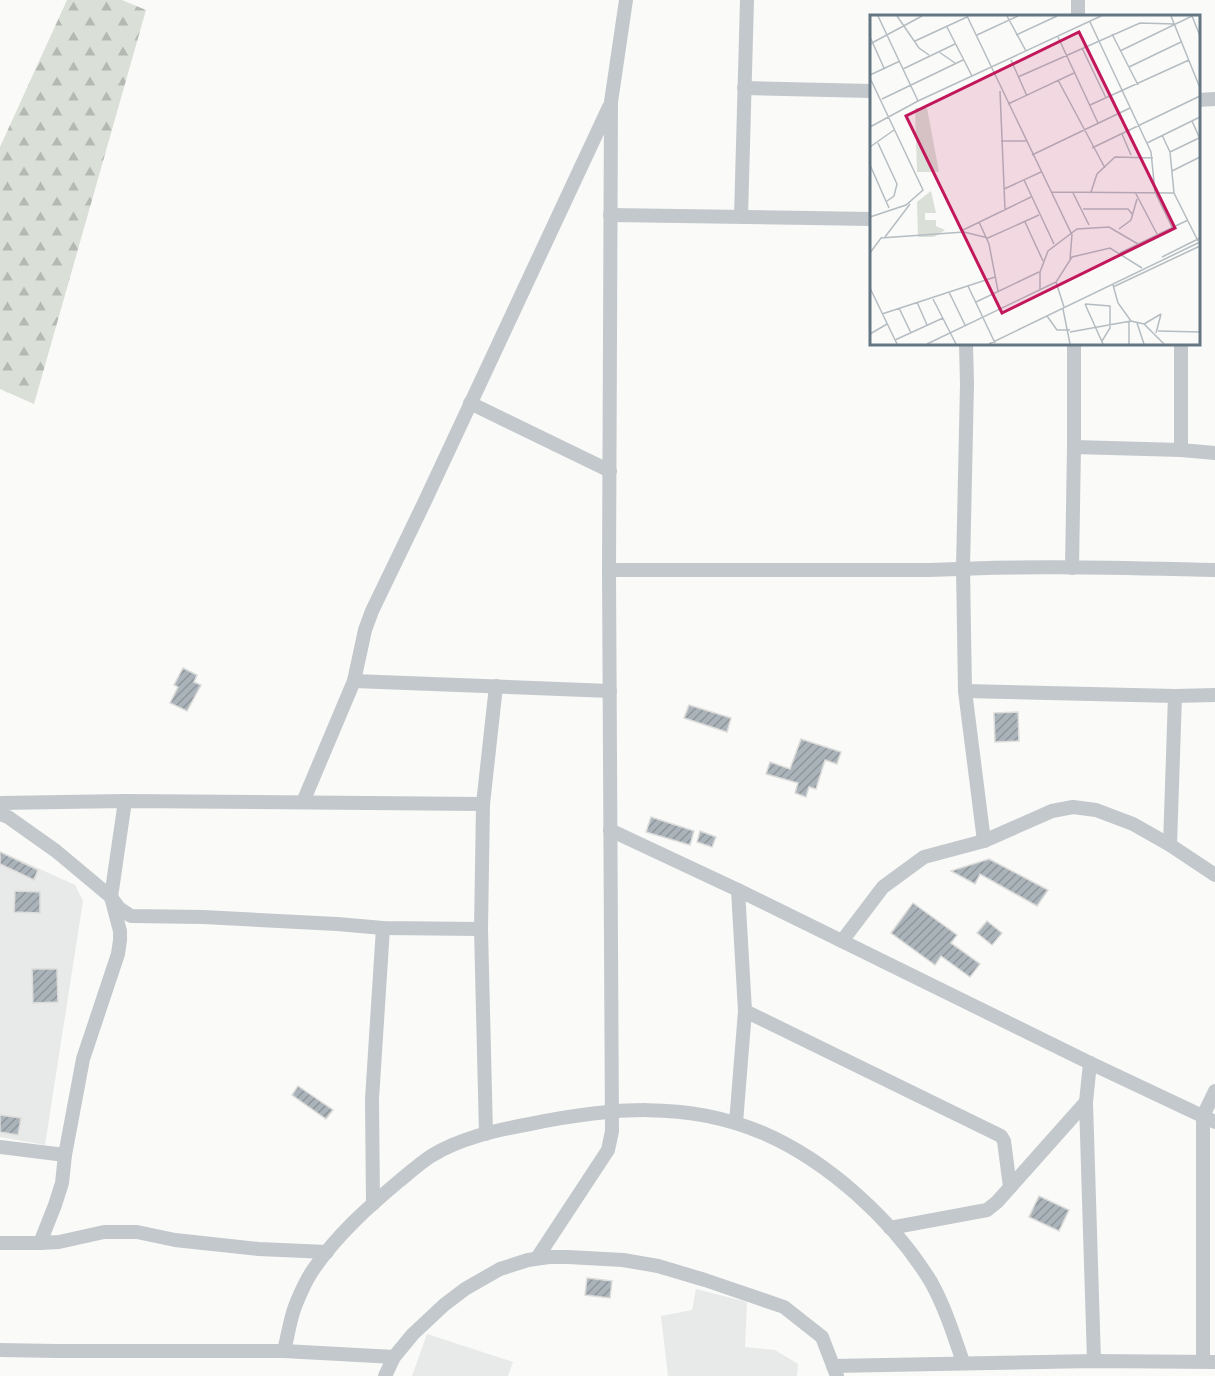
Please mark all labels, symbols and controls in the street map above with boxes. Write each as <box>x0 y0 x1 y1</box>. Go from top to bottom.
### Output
inset map <box>870 15 1200 345</box>

